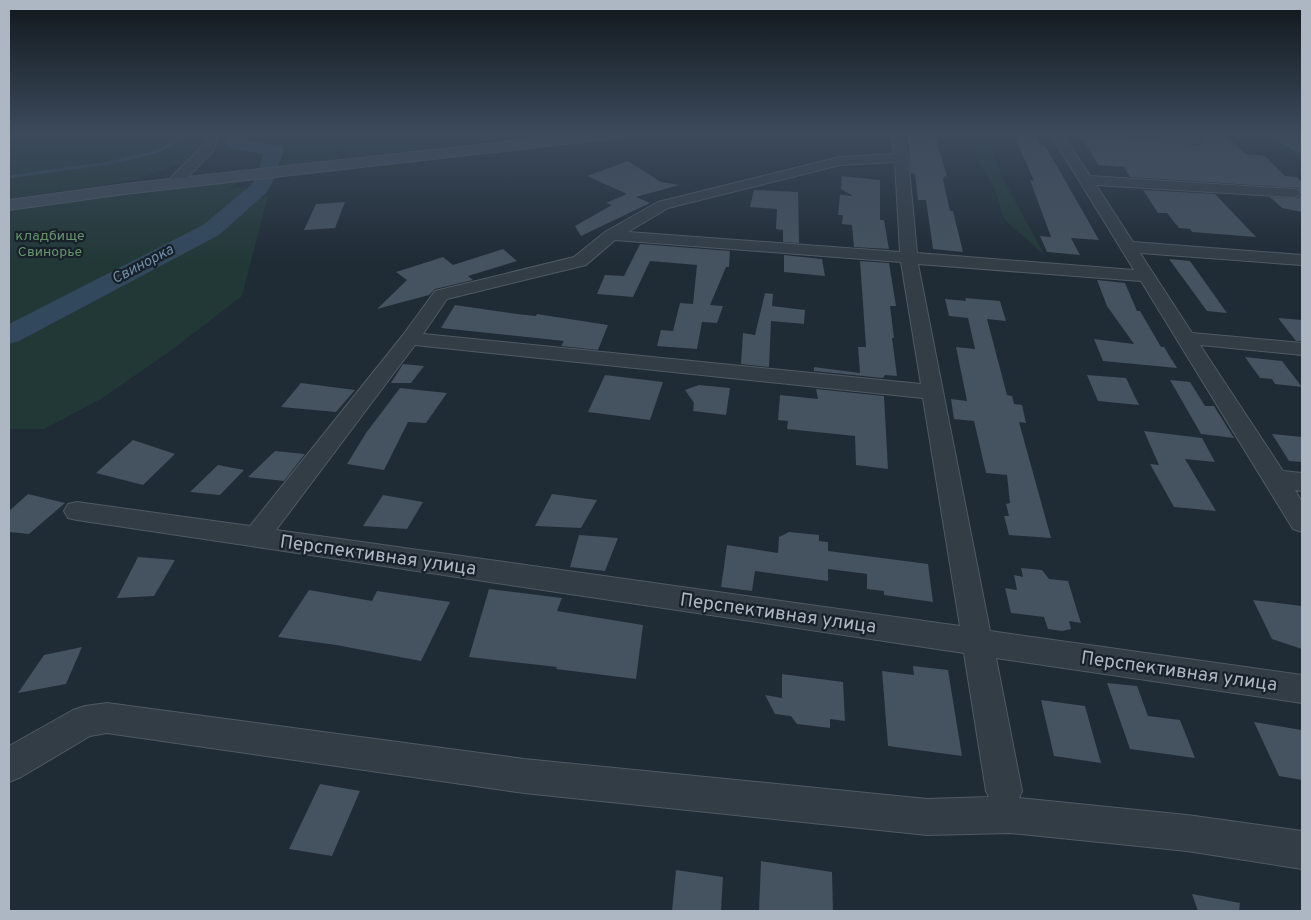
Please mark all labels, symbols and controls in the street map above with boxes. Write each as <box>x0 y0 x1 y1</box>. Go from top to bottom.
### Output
park label: кладбище Свинорье <box>15 228 85 261</box>
water label: Свинорка <box>109 241 177 289</box>
street label: Перспективная улица <box>278 530 478 582</box>
street label: Перспективная улица <box>678 588 878 640</box>
street label: Перспективная улица <box>1079 646 1279 698</box>

